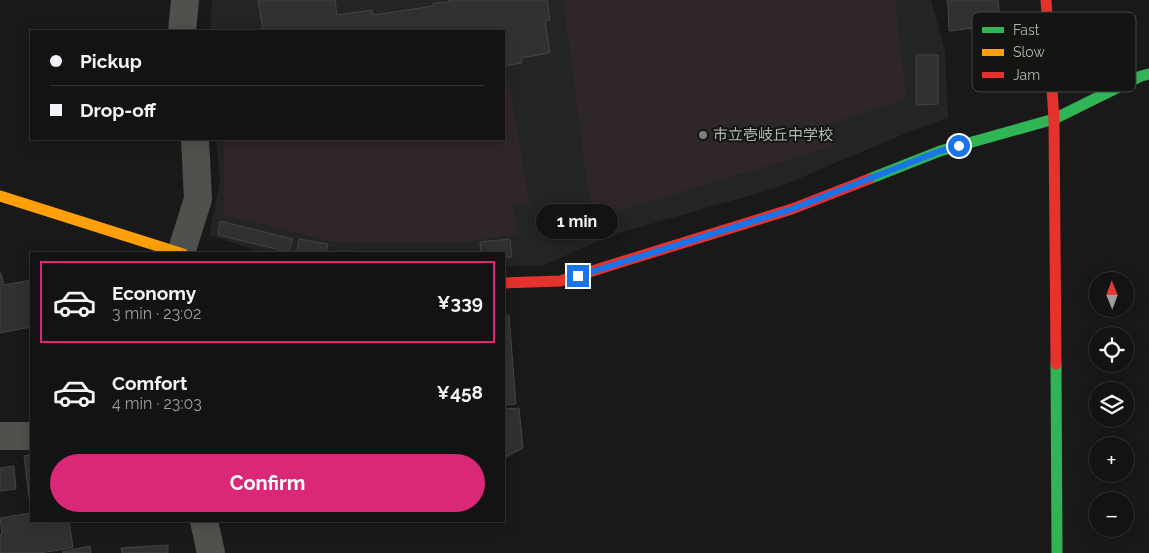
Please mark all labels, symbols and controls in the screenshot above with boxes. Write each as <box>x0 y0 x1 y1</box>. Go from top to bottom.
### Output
legend <box>972 12 1136 92</box>
text: Fast <box>1013 22 1040 38</box>
text: Slow <box>1013 44 1045 60</box>
text: Pickup <box>80 50 142 72</box>
text: Jam <box>1013 67 1040 83</box>
text: Drop-off <box>80 99 156 121</box>
place label: 市立壱岐丘中学校 <box>713 126 833 144</box>
marker: 市立壱岐丘中学校 <box>697 129 709 141</box>
route start <box>948 135 970 157</box>
callout: 1 min <box>537 204 619 238</box>
text: 1 min <box>557 212 597 231</box>
route end <box>567 265 589 287</box>
north arrow <box>1089 272 1134 318</box>
map controls <box>1089 272 1134 537</box>
icon: car <box>52 280 97 325</box>
text: Economy <box>112 282 196 304</box>
text: ¥339 <box>437 291 483 313</box>
text: 3 min · 23:02 <box>112 304 201 323</box>
button: locate <box>1089 327 1134 372</box>
icon: car <box>52 370 97 415</box>
text: Comfort <box>112 372 187 394</box>
text: ¥458 <box>437 381 483 403</box>
button: layers <box>1089 382 1134 427</box>
text: 4 min · 23:03 <box>112 394 202 413</box>
button: + <box>1089 437 1134 482</box>
button: Confirm <box>50 454 485 512</box>
button: − <box>1089 492 1134 537</box>

